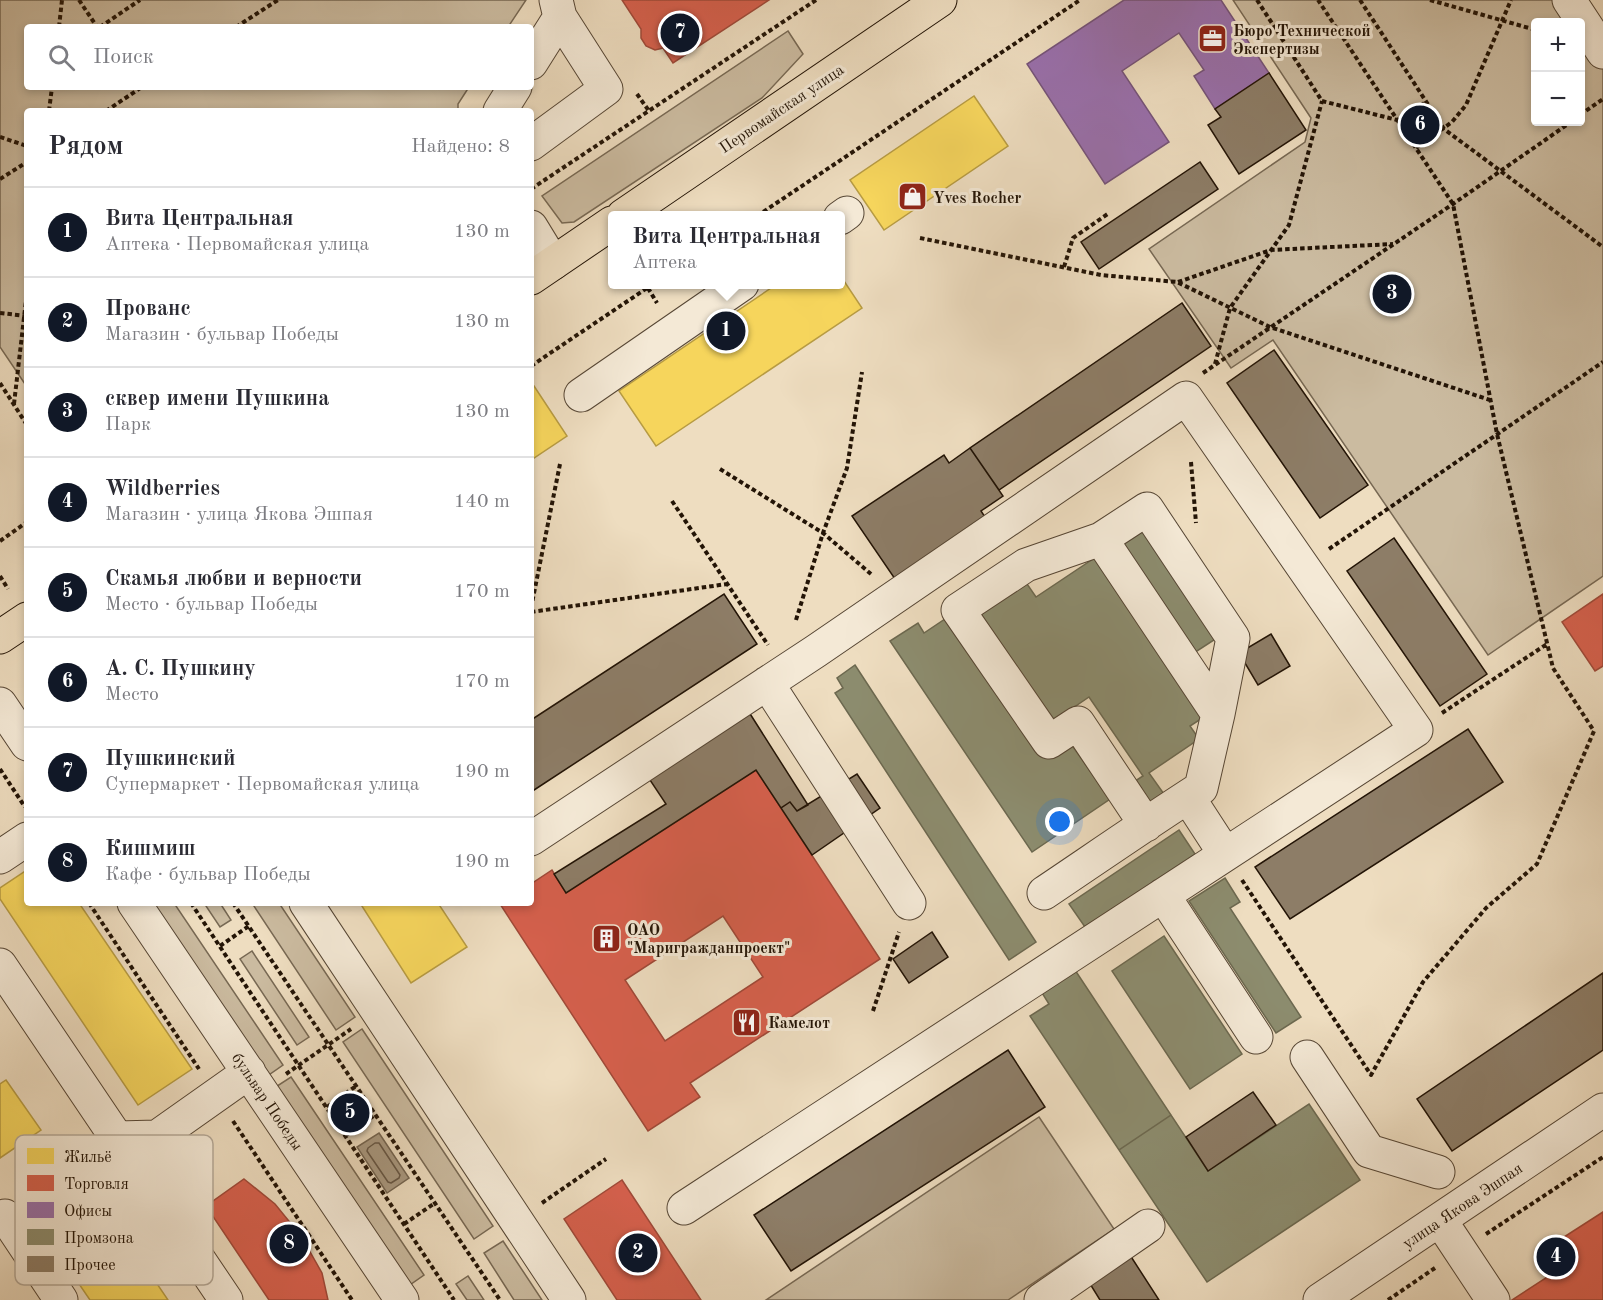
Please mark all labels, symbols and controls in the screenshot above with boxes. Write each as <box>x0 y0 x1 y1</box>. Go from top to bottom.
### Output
pin: 7 <box>660 10 700 56</box>
map controls <box>1531 18 1585 126</box>
button: + <box>1531 18 1585 72</box>
office icon: Бюро Технической Экспертизы <box>1196 23 1228 55</box>
search box <box>24 24 534 90</box>
place label: Бюро Технической Экспертизы <box>1233 24 1371 58</box>
icon: search <box>45 41 78 74</box>
text: Поиск <box>93 46 154 68</box>
street label: Первомайская улица <box>717 62 847 157</box>
button: − <box>1531 72 1585 126</box>
pin: 6 <box>1400 102 1440 148</box>
text: Рядом <box>48 134 123 160</box>
text: Найдено: 8 <box>411 137 510 157</box>
shop icon: Yves Rocher <box>896 181 928 213</box>
place label: Yves Rocher <box>933 191 1022 207</box>
text: Вита Центральная <box>105 208 294 230</box>
popup <box>608 211 845 289</box>
text: 1 <box>62 222 73 242</box>
text: 130 m <box>454 222 510 242</box>
text: Вита Центральная <box>632 226 821 248</box>
text: Аптека · Первомайская улица <box>105 235 369 255</box>
text: Аптека <box>632 253 697 273</box>
pin: 3 <box>1372 272 1412 316</box>
text: Прованс <box>105 298 191 320</box>
pin: 1 <box>706 308 746 354</box>
text: 2 <box>62 312 73 332</box>
text: 130 m <box>454 312 510 332</box>
text: Магазин · бульвар Победы <box>105 325 339 345</box>
text: сквер имени Пушкина <box>105 388 329 410</box>
text: 3 <box>62 402 73 422</box>
text: 130 m <box>454 402 510 422</box>
text: Парк <box>105 415 151 435</box>
text: Wildberries <box>105 478 220 500</box>
text: 4 <box>62 492 73 512</box>
text: 140 m <box>454 492 510 512</box>
text: Магазин · улица Якова Эшпая <box>105 505 373 525</box>
text: Скамья любви и верности <box>105 568 362 590</box>
text: 5 <box>62 582 73 602</box>
text: 170 m <box>454 582 510 602</box>
text: Место · бульвар Победы <box>105 595 318 615</box>
text: А. С. Пушкину <box>105 658 256 680</box>
text: 6 <box>62 672 73 692</box>
text: 170 m <box>454 672 510 692</box>
text: Место <box>105 685 159 705</box>
text: Пушкинский <box>105 748 236 770</box>
text: 7 <box>62 762 73 782</box>
text: 190 m <box>454 762 510 782</box>
text: Супермаркет · Первомайская улица <box>105 775 420 795</box>
your location <box>1045 807 1074 836</box>
text: Кишмиш <box>105 838 196 860</box>
text: 8 <box>62 852 73 872</box>
text: 190 m <box>454 852 510 872</box>
text: Кафе · бульвар Победы <box>105 865 311 885</box>
building icon: OAO "Маригражданпроект" <box>590 922 622 954</box>
place label: OAO "Маригражданпроект" <box>627 923 790 957</box>
restaurant icon: Камелот <box>731 1006 763 1038</box>
place label: Камелот <box>768 1016 830 1032</box>
street label: бульвар Победы <box>228 1051 305 1154</box>
pin: 5 <box>330 1090 370 1136</box>
legend <box>15 1135 213 1285</box>
text: Жильё <box>64 1150 112 1166</box>
street label: улица Якова Эшпая <box>1400 1161 1526 1253</box>
text: Торговля <box>64 1177 129 1193</box>
text: Офисы <box>64 1204 112 1220</box>
pin: 8 <box>270 1222 308 1266</box>
pin: 2 <box>618 1230 658 1276</box>
text: Промзона <box>64 1231 134 1247</box>
pin: 4 <box>1536 1234 1576 1280</box>
text: Прочее <box>64 1258 116 1274</box>

